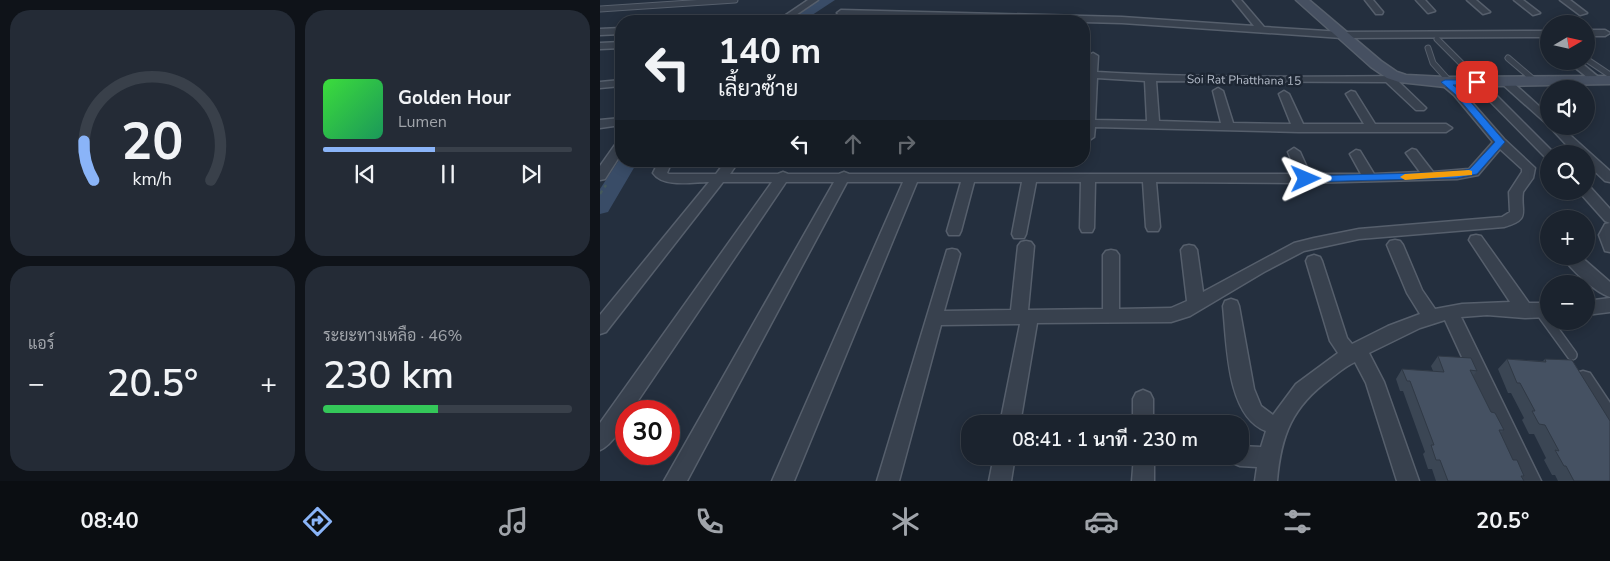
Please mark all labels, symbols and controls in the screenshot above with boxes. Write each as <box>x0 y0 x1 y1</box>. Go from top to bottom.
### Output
north arrow <box>1540 15 1595 70</box>
map controls <box>1540 15 1595 330</box>
text: 140 m <box>718 28 821 75</box>
icon: left <box>635 35 700 100</box>
pin <box>1456 61 1498 103</box>
icon: arrive <box>1463 68 1491 96</box>
street label: Soi Rat Phatthana 15 <box>1187 71 1301 89</box>
text: เลี้ยวซ้าย <box>718 74 798 104</box>
button: sound <box>1540 80 1595 135</box>
text: Golden Hour <box>398 85 511 111</box>
text: 20 <box>121 106 184 177</box>
text: Lumen <box>398 111 447 133</box>
icon: left <box>786 130 814 158</box>
icon: ahead <box>839 130 867 158</box>
icon: right <box>892 130 920 158</box>
button: search <box>1540 145 1595 200</box>
position arrow <box>1279 152 1331 204</box>
icon: previous <box>351 160 379 188</box>
icon: pause <box>434 160 462 188</box>
icon: next <box>517 160 545 188</box>
text: km/h <box>133 167 172 191</box>
button: + <box>1540 210 1595 265</box>
button: − <box>1540 275 1595 330</box>
text: ระยะทางเหลือ · 46% <box>323 325 462 347</box>
text: แอร์ <box>28 333 54 355</box>
text: 230 km <box>323 350 454 401</box>
text: 20.5° <box>107 358 198 409</box>
text: − <box>28 365 45 403</box>
text: + <box>260 365 277 403</box>
speed limit sign: 30 <box>615 400 680 465</box>
text: 08:41 · 1 นาที · 230 m <box>1012 427 1198 453</box>
icon: directions <box>300 504 335 539</box>
icon: music <box>496 504 531 539</box>
icon: phone <box>692 504 727 539</box>
icon: climate <box>888 504 923 539</box>
icon: car <box>1084 504 1119 539</box>
icon: filters <box>1280 504 1315 539</box>
text: 08:40 <box>81 506 139 536</box>
text: 20.5° <box>1476 506 1529 536</box>

